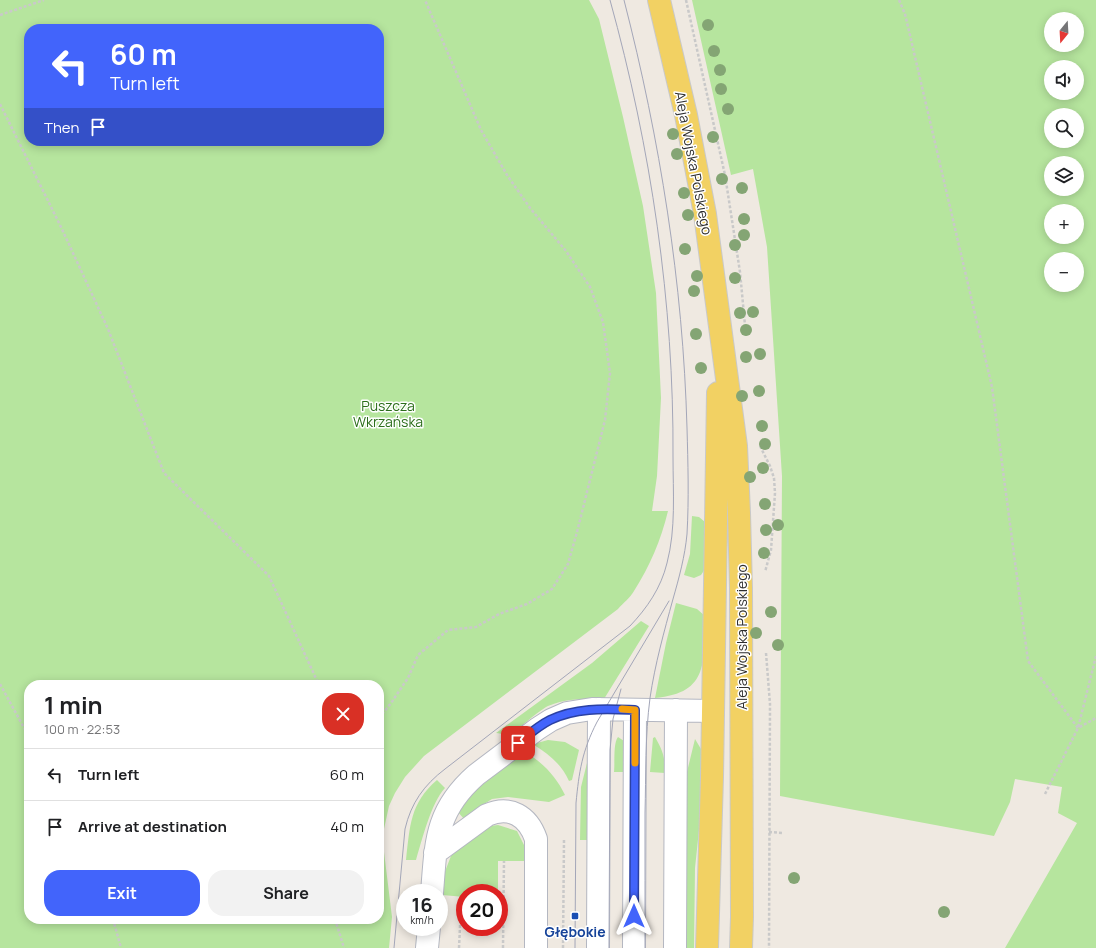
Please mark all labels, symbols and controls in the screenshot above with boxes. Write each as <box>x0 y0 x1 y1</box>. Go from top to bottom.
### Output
north arrow <box>1044 12 1084 52</box>
map controls <box>1044 12 1084 292</box>
text: 60 m <box>110 35 177 73</box>
icon: left <box>44 40 96 92</box>
button: sound <box>1044 60 1084 100</box>
text: Turn left <box>110 71 180 95</box>
street label: Aleja Wojska Polskiego <box>671 90 717 236</box>
button: search <box>1044 108 1084 148</box>
icon: arrive <box>87 116 109 138</box>
text: Then <box>44 117 79 138</box>
button: layers <box>1044 156 1084 196</box>
button: + <box>1044 204 1084 244</box>
button: − <box>1044 252 1084 292</box>
park label: Puszcza Wkrzańska <box>353 396 423 431</box>
street label: Aleja Wojska Polskiego <box>732 564 751 710</box>
text: 1 min <box>44 688 103 721</box>
button: close <box>322 693 364 735</box>
text: 100 m · 22:53 <box>44 720 120 738</box>
pin <box>501 726 535 760</box>
icon: arrive <box>507 732 529 754</box>
icon: left <box>44 764 66 786</box>
text: Turn left <box>78 764 140 785</box>
text: 60 m <box>330 764 364 785</box>
icon: arrive <box>44 816 66 838</box>
text: Arrive at destination <box>78 816 227 837</box>
text: 40 m <box>330 816 364 837</box>
button: Exit <box>44 870 200 916</box>
button: Share <box>208 870 364 916</box>
speed limit sign: 20 <box>456 884 508 936</box>
text: 16 <box>411 891 433 918</box>
position arrow <box>613 895 655 937</box>
marker: Głębokie <box>570 911 580 921</box>
text: km/h <box>410 913 434 927</box>
place label: Głębokie <box>544 922 606 941</box>

